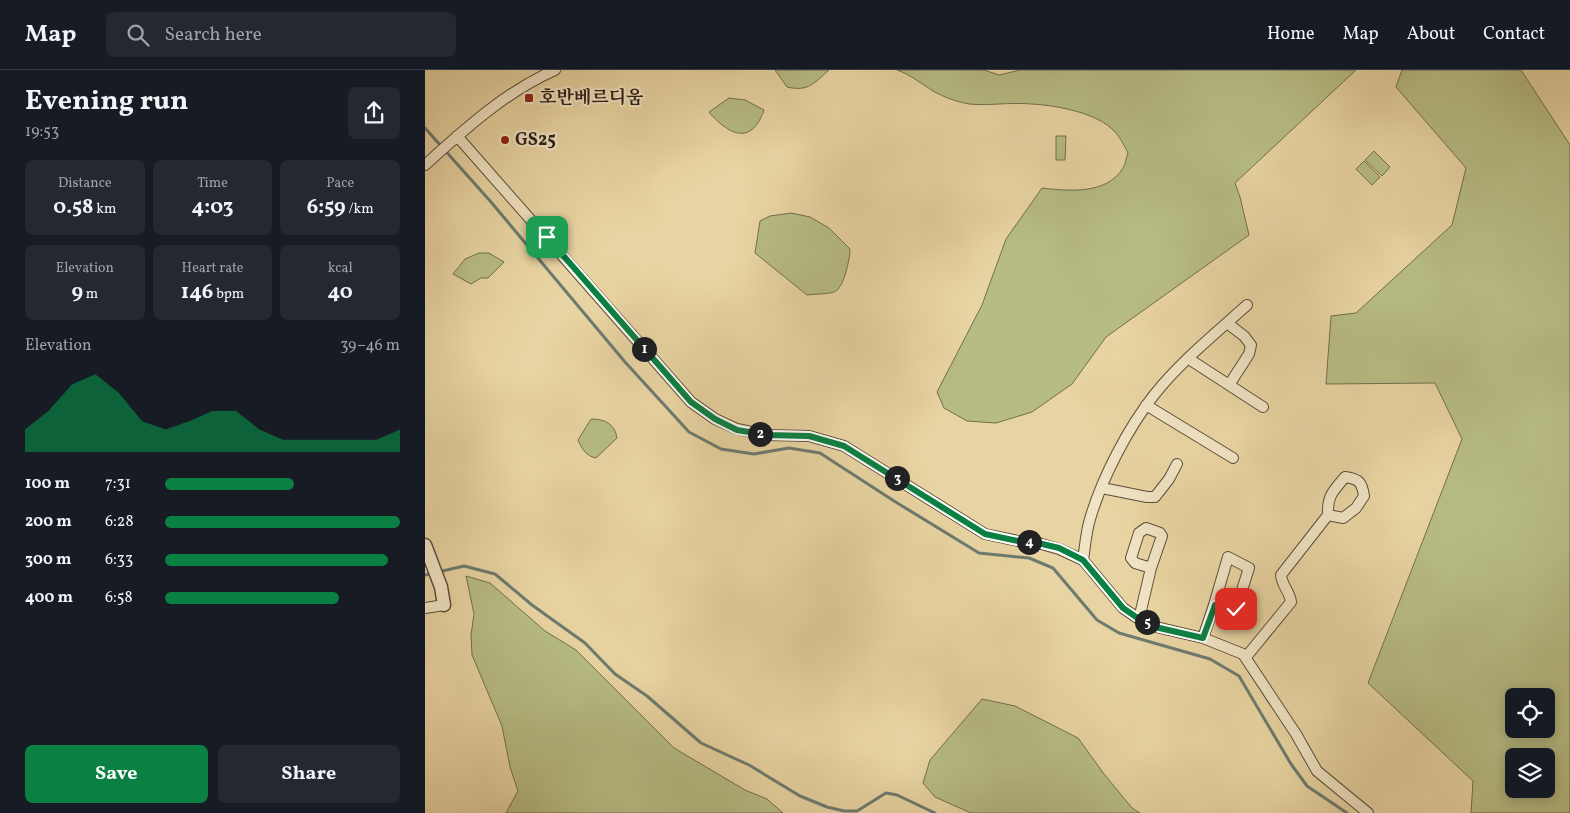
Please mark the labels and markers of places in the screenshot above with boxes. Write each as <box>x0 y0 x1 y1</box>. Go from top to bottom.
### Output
place label: 호반베르디움 <box>539 86 644 111</box>
marker: 호반베르디움 <box>523 92 535 104</box>
place label: GS25 <box>515 128 556 153</box>
marker: GS25 <box>499 134 511 146</box>
pin <box>526 216 568 258</box>
pin: 1 <box>631 336 657 362</box>
pin: 2 <box>747 422 773 446</box>
pin: 3 <box>885 466 909 490</box>
pin: 4 <box>1017 530 1041 554</box>
pin <box>1215 588 1257 630</box>
pin: 5 <box>1135 610 1159 634</box>

